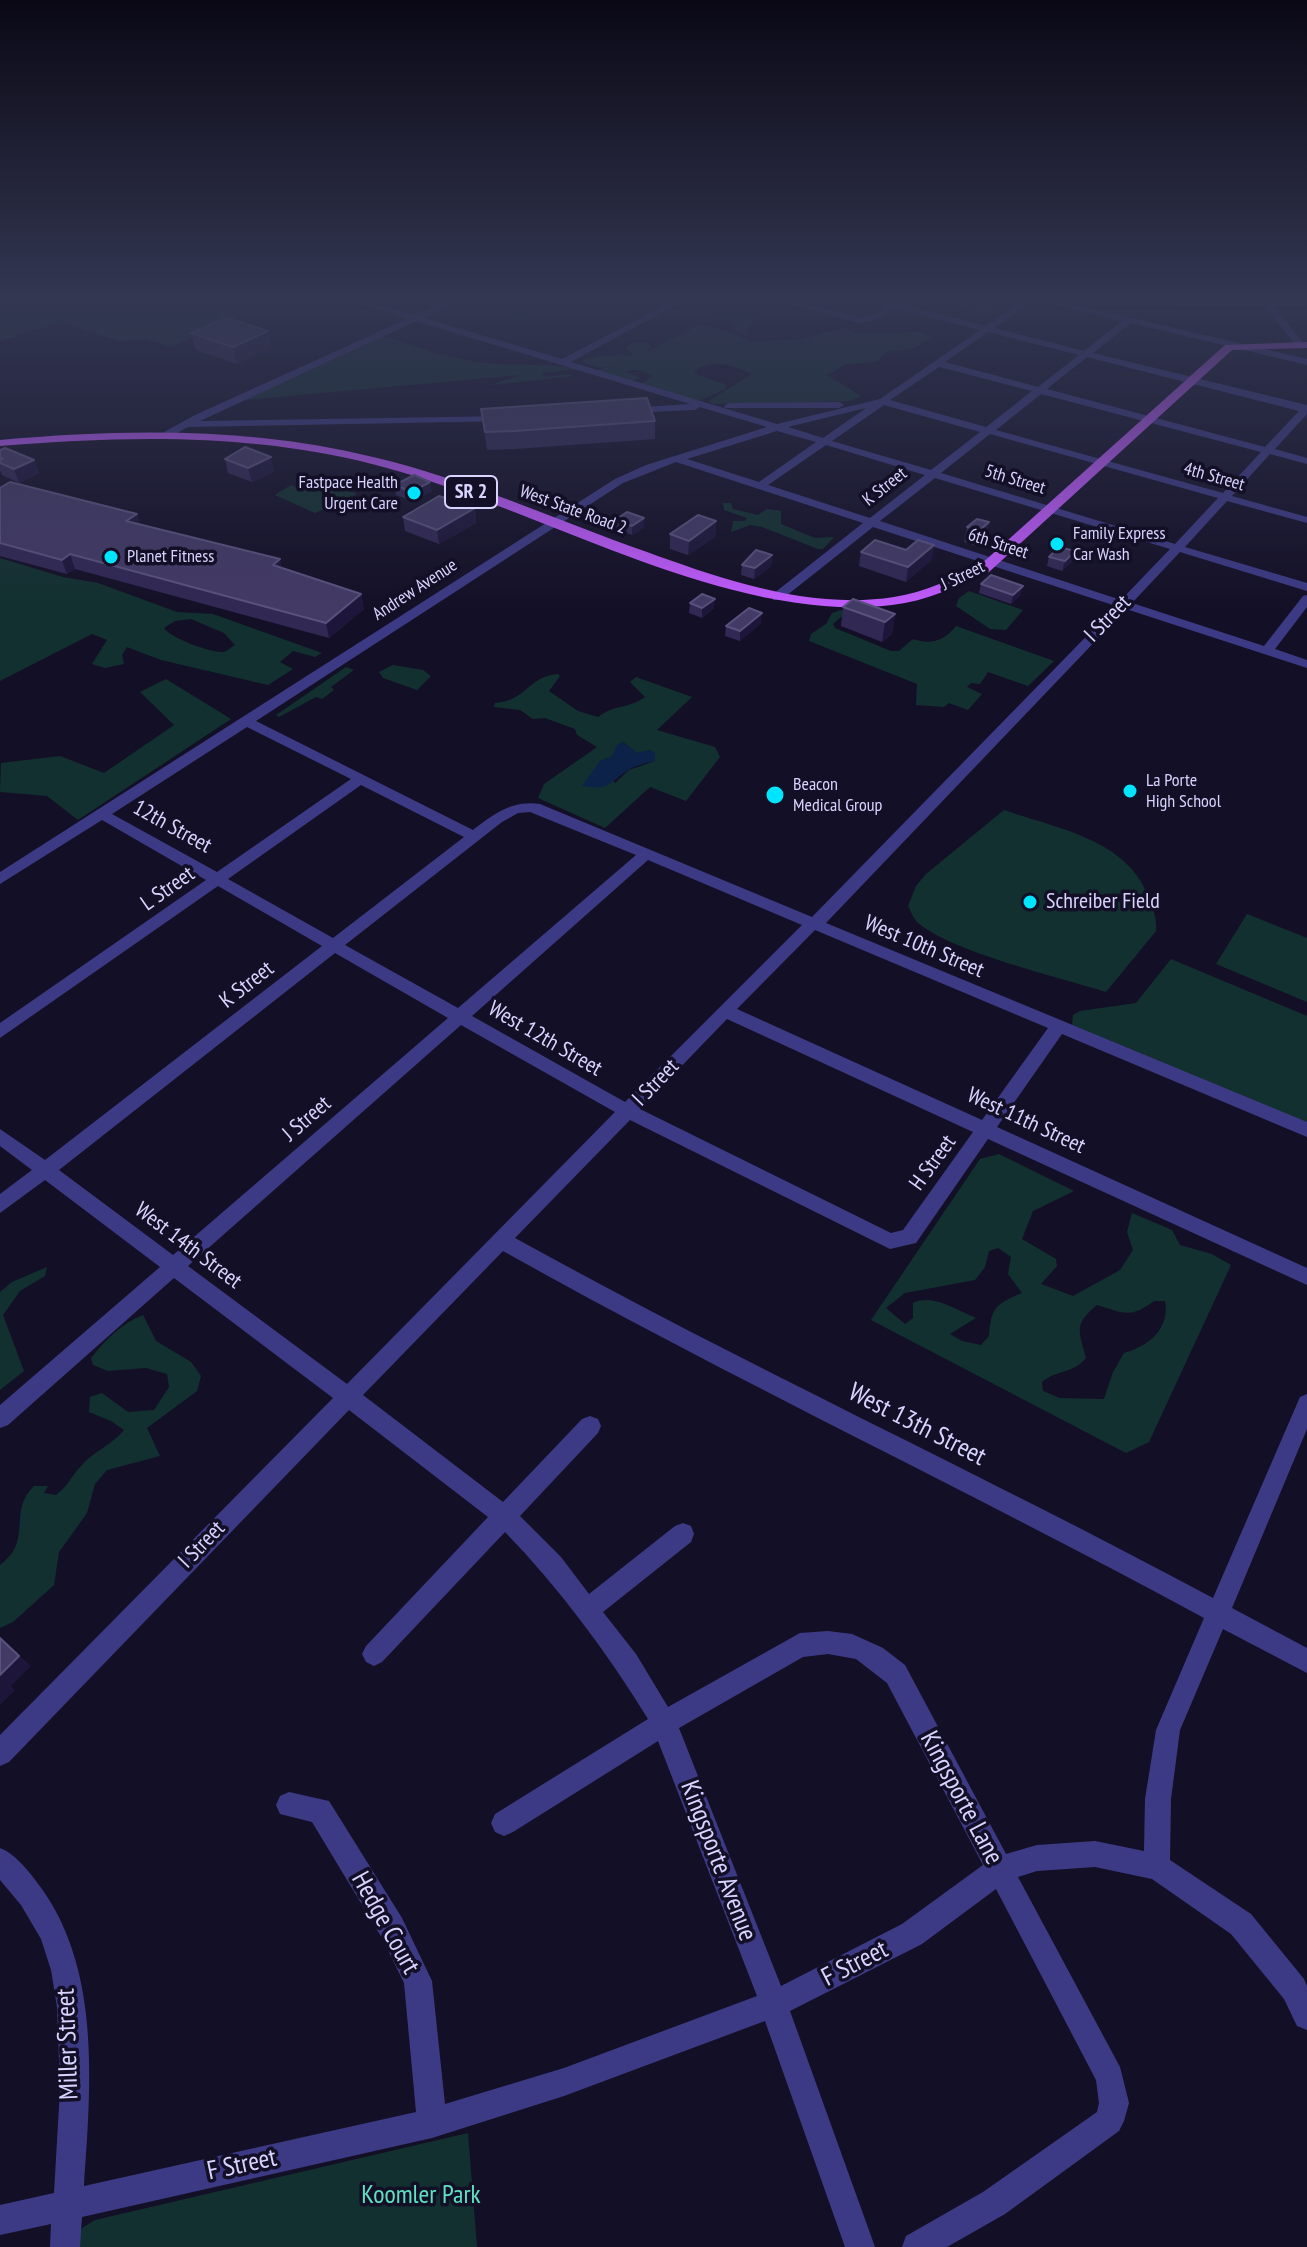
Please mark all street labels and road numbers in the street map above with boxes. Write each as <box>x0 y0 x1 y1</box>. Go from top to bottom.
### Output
street label: 4th Street <box>1181 458 1247 496</box>
street label: 5th Street <box>982 461 1048 499</box>
street label: K Street <box>859 463 911 511</box>
road number: SR 2 <box>445 476 497 508</box>
street label: West State Road 2 <box>517 481 629 539</box>
street label: 6th Street <box>965 524 1031 564</box>
street label: Andrew Avenue <box>369 555 461 625</box>
street label: J Street <box>938 556 988 596</box>
street label: I Street <box>1079 590 1137 648</box>
street label: 12th Street <box>128 795 216 859</box>
street label: L Street <box>136 861 200 917</box>
street label: West 10th Street <box>860 910 988 984</box>
street label: K Street <box>215 956 279 1014</box>
street label: West 12th Street <box>483 996 607 1082</box>
street label: I Street <box>627 1054 685 1112</box>
street label: West 11th Street <box>963 1082 1089 1160</box>
street label: J Street <box>277 1091 337 1147</box>
street label: H Street <box>904 1130 962 1196</box>
street label: West 14th Street <box>129 1197 247 1295</box>
street label: West 13th Street <box>843 1377 991 1473</box>
street label: I Street <box>173 1516 231 1574</box>
street label: Kingsporte Lane <box>913 1726 1009 1870</box>
street label: Kingsporte Avenue <box>673 1776 763 1946</box>
street label: Hedge Court <box>344 1866 426 1980</box>
street label: F Street <box>817 1934 893 1994</box>
street label: Miller Street <box>50 1988 86 2100</box>
street label: F Street <box>204 2142 280 2188</box>

